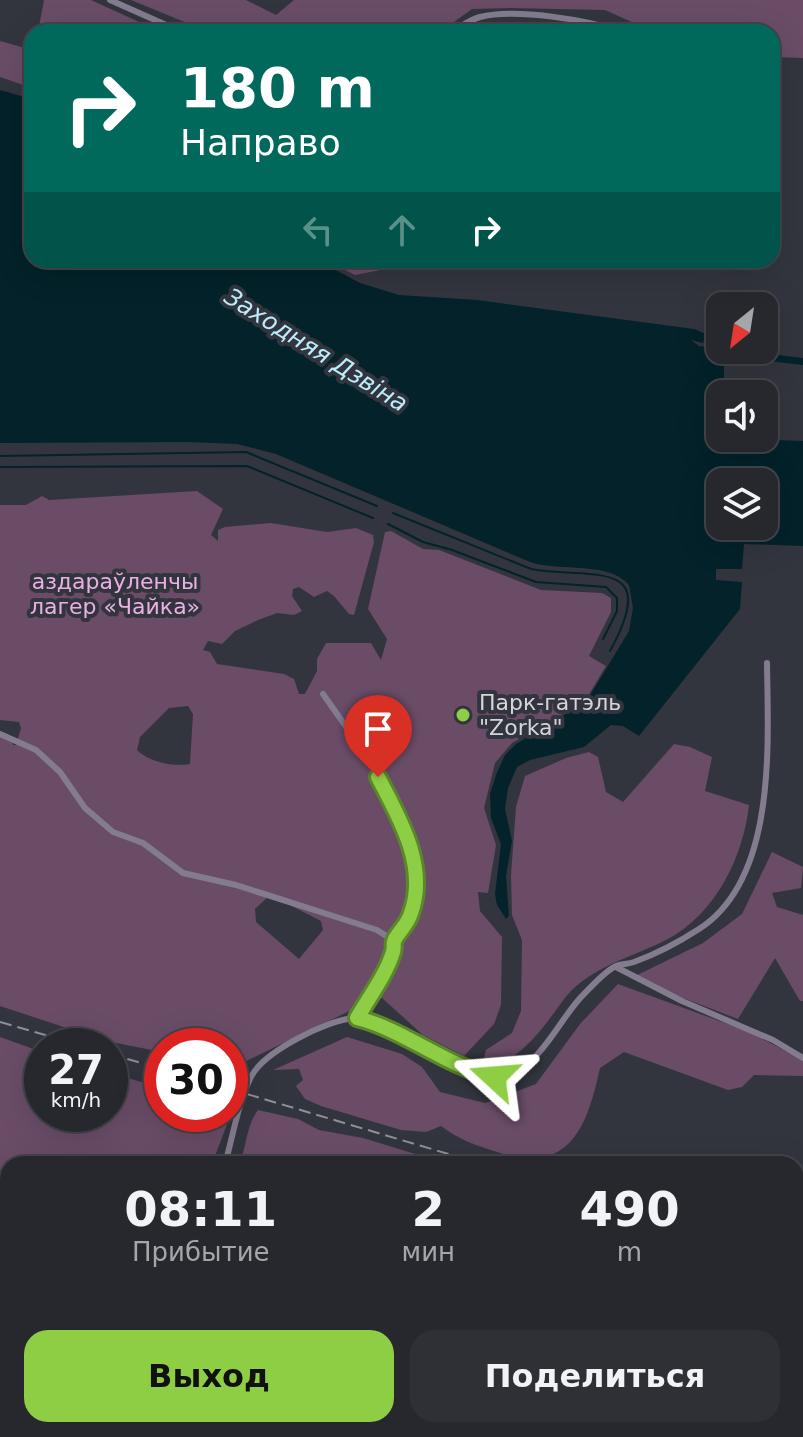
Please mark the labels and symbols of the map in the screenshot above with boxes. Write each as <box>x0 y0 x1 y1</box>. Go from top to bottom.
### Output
water label: Заходняя Дзвіна <box>219 282 413 418</box>
north arrow <box>706 292 778 364</box>
park label: аздараўленчы лагер «Чайка» <box>30 569 200 619</box>
place label: Парк-гатэль "Zorka" <box>479 690 621 740</box>
pin <box>344 695 412 777</box>
marker: Парк-гатэль "Zorka" <box>454 706 472 724</box>
speed limit sign: 30 <box>144 1028 248 1132</box>
position arrow <box>452 1035 536 1119</box>

